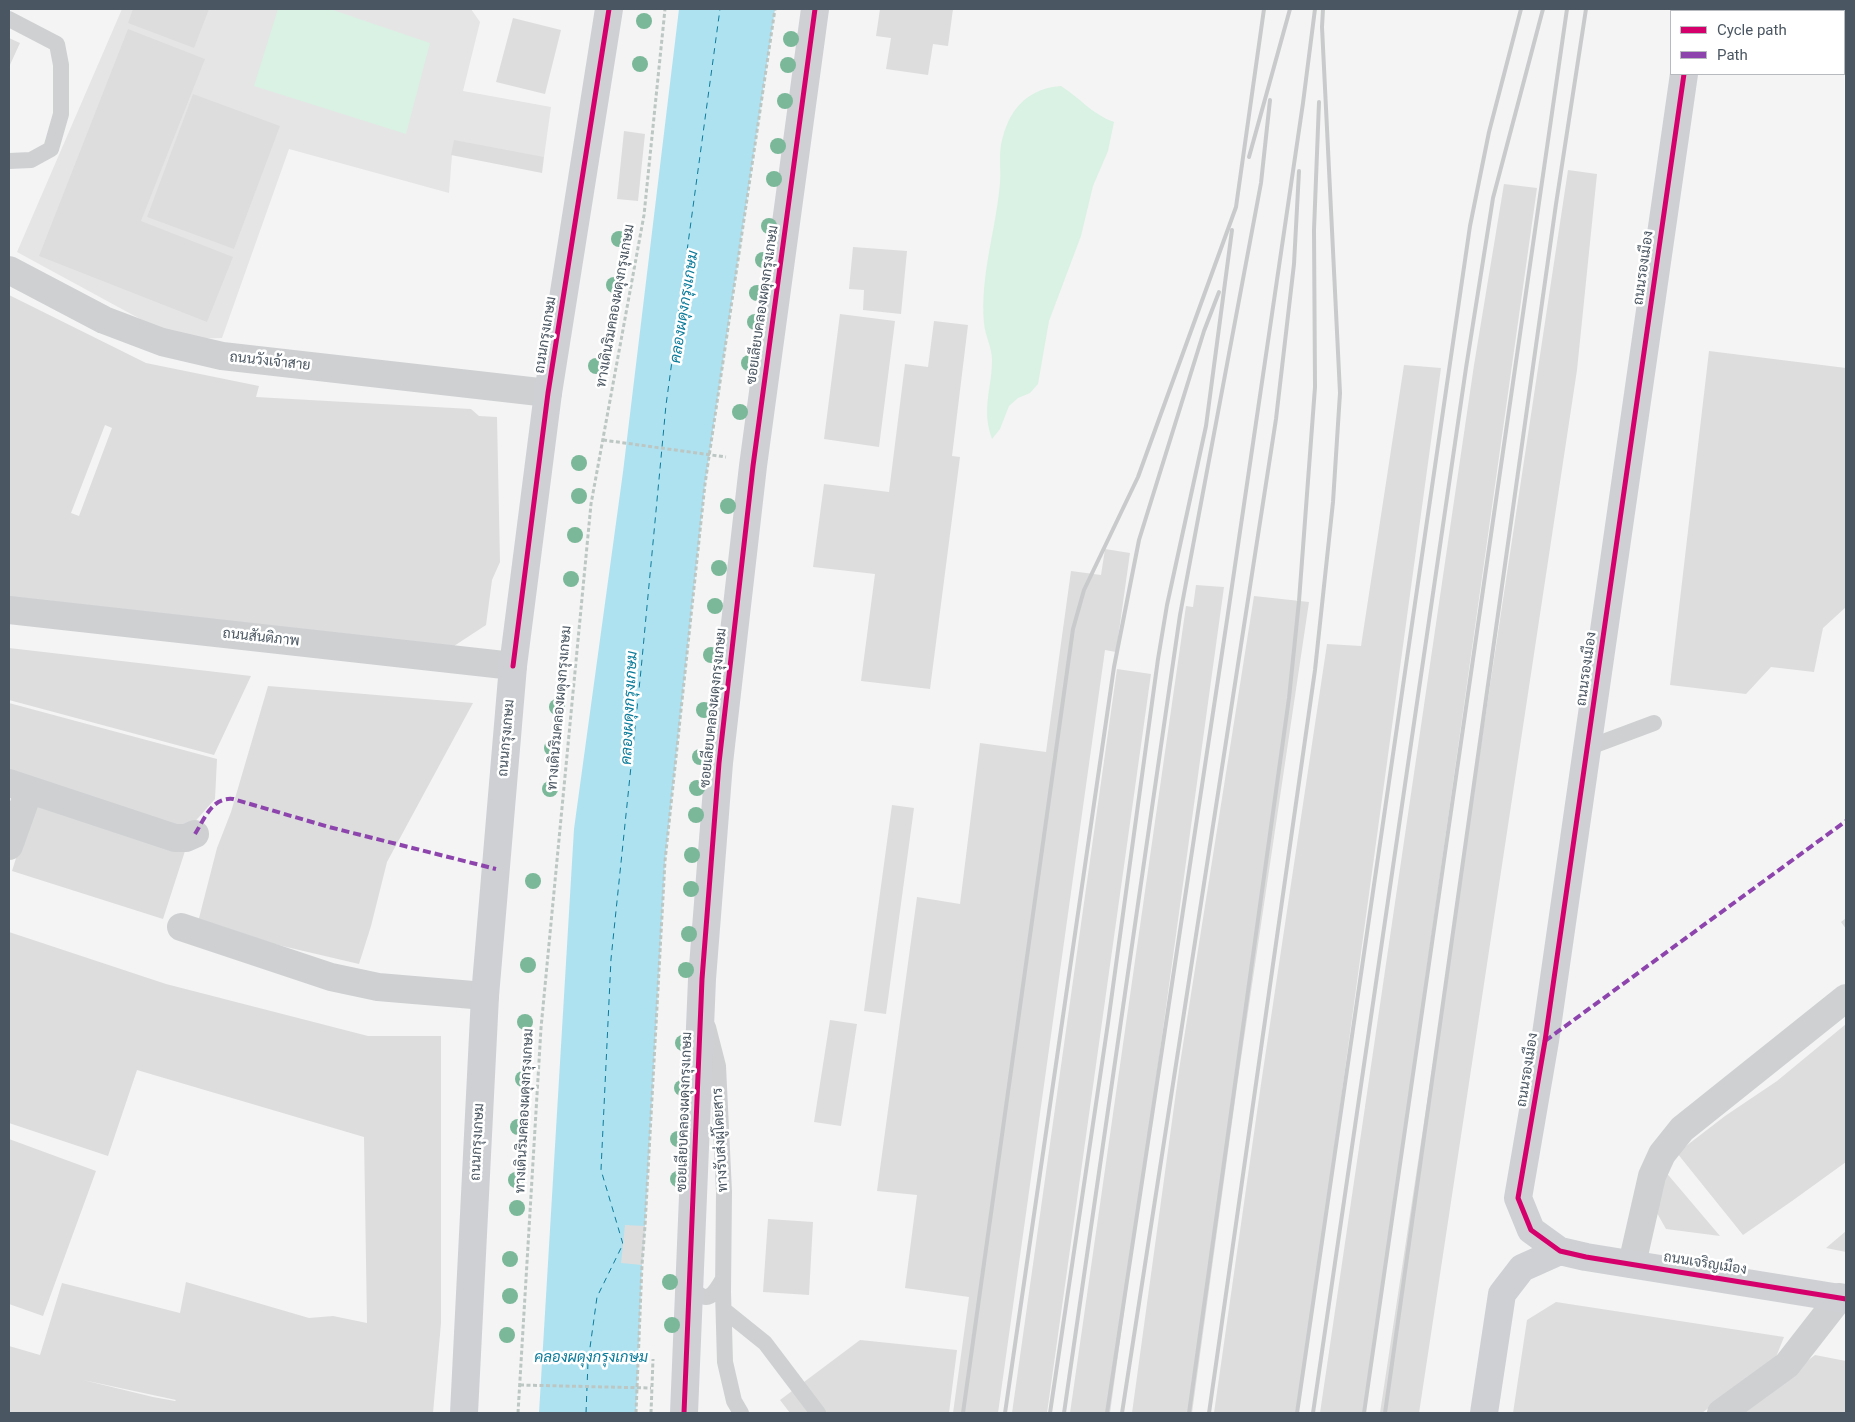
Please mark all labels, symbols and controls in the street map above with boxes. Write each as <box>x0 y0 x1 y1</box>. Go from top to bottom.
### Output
legend <box>1670 10 1845 75</box>
text: Cycle path <box>1717 21 1787 39</box>
text: Path <box>1717 46 1748 64</box>
street label: ทางเดินริมคลองผดุงกรุงเกษม <box>593 223 639 389</box>
street label: ซอยเลียบคลองผดุงกรุงเกษม <box>744 224 782 386</box>
street label: ถนนรองเมือง <box>1630 230 1658 306</box>
water label: คลองผดุงกรุงเกษม <box>667 249 703 365</box>
street label: ถนนกรุงเกษม <box>532 295 560 375</box>
street label: ถนนวังเจ้าสาย <box>229 349 311 375</box>
street label: ทางเดินริมคลองผดุงกรุงเกษม <box>544 625 576 791</box>
street label: ถนนสันติภาพ <box>222 626 300 650</box>
street label: ซอยเลียบคลองผดุงกรุงเกษม <box>697 627 731 789</box>
street label: ถนนรองเมือง <box>1573 631 1601 707</box>
water label: คลองผดุงกรุงเกษม <box>618 651 642 765</box>
street label: ถนนกรุงเกษม <box>495 699 519 777</box>
street label: ทางเดินริมคลองผดุงกรุงเกษม <box>512 1028 538 1194</box>
street label: ซอยเลียบคลองผดุงกรุงเกษม <box>674 1032 696 1192</box>
street label: ถนนรองเมือง <box>1514 1032 1542 1108</box>
street label: ทางรับส่งผู้โดยสาร <box>710 1087 732 1193</box>
street label: ถนนกรุงเกษม <box>468 1103 488 1181</box>
street label: ถนนเจริญเมือง <box>1662 1249 1748 1279</box>
water label: คลองผดุงกรุงเกษม <box>534 1349 648 1367</box>

